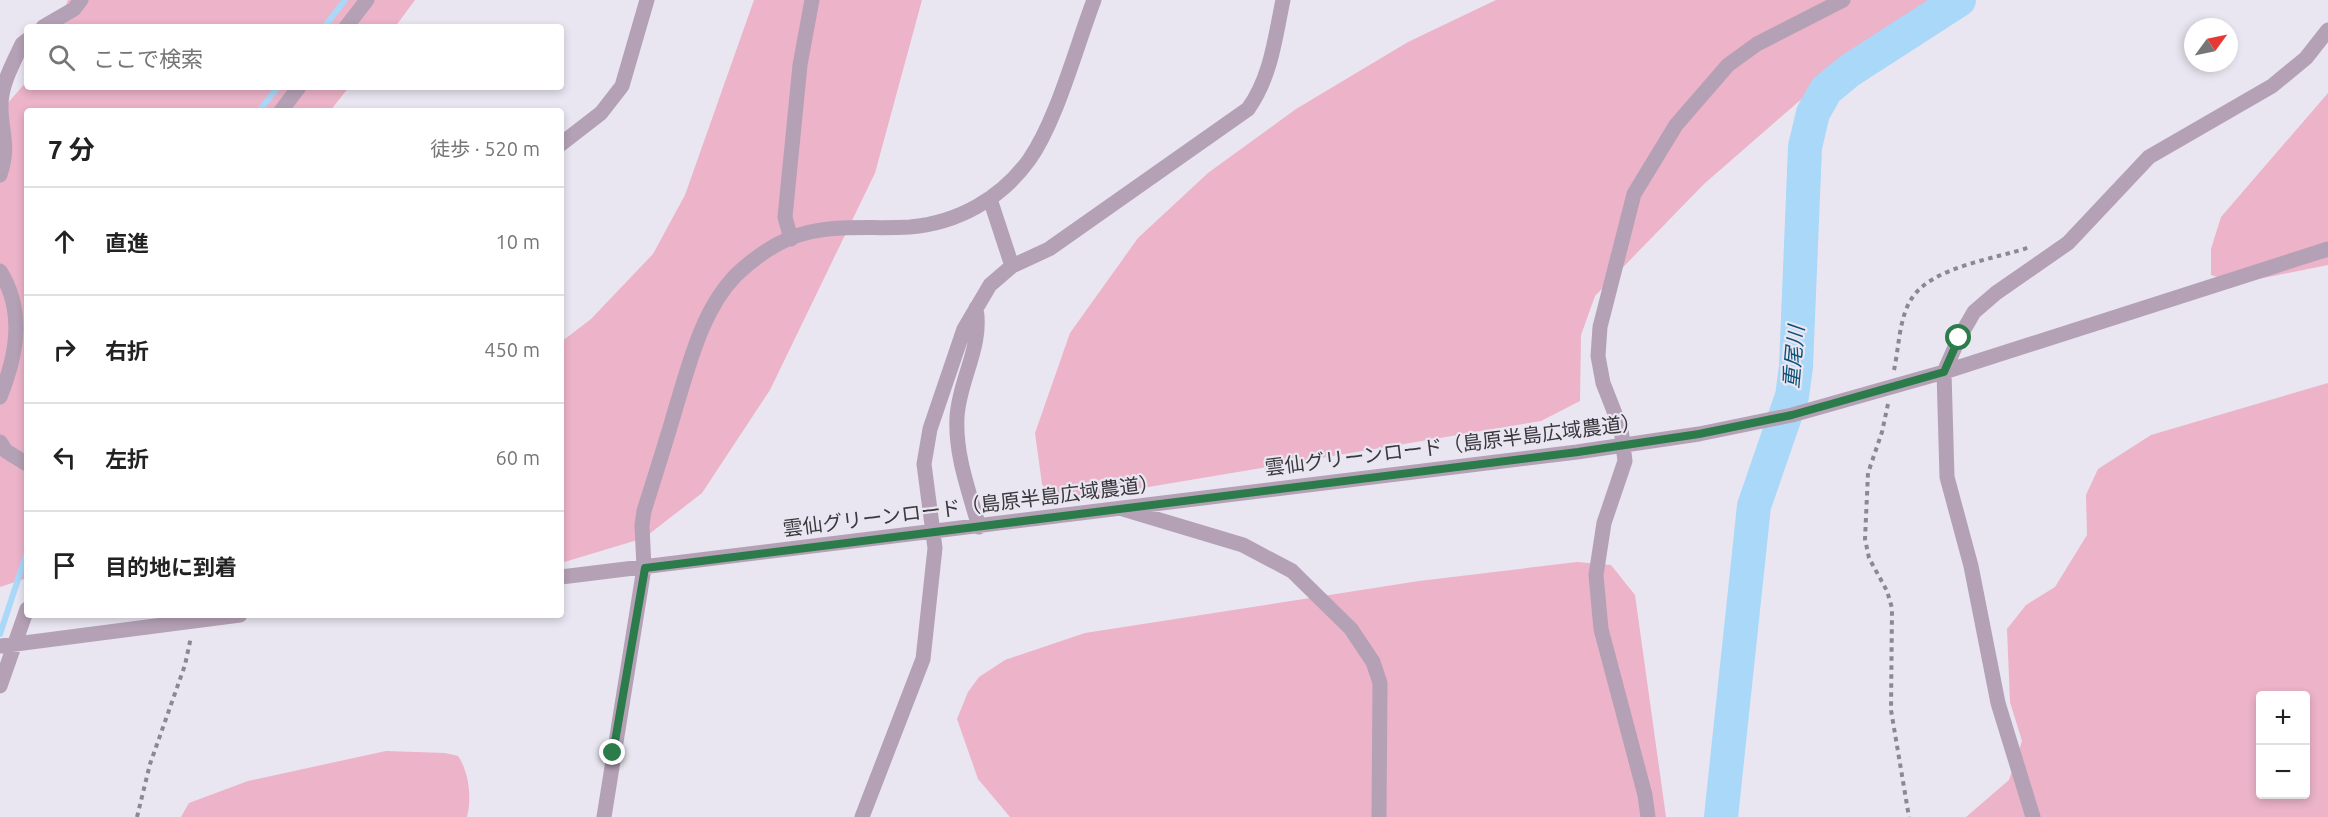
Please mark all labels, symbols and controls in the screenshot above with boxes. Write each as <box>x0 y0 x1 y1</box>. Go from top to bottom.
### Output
north arrow <box>2184 18 2238 72</box>
search box <box>24 24 564 90</box>
icon: search <box>45 41 78 74</box>
text: ここで検索 <box>93 46 203 71</box>
text: 7 分 <box>48 135 95 164</box>
text: 徒歩 · 520 m <box>430 137 540 160</box>
icon: ahead <box>48 225 81 258</box>
text: 直進 <box>105 230 149 255</box>
text: 10 m <box>496 230 540 253</box>
water label: 重尾川 <box>1778 322 1808 389</box>
route start <box>1945 324 1971 350</box>
icon: right <box>48 333 81 366</box>
text: 右折 <box>105 338 149 363</box>
text: 450 m <box>484 338 540 361</box>
street label: 雲仙グリーンロード（島原半島広域農道） <box>1263 410 1642 479</box>
icon: left <box>48 441 81 474</box>
text: 左折 <box>105 446 149 471</box>
text: 60 m <box>496 446 540 469</box>
street label: 雲仙グリーンロード（島原半島広域農道） <box>781 471 1160 540</box>
icon: arrive <box>48 549 81 582</box>
text: 目的地に到着 <box>105 554 237 579</box>
map controls <box>2256 691 2310 799</box>
button: + <box>2256 691 2310 745</box>
route end <box>599 739 625 765</box>
button: − <box>2256 745 2310 799</box>

